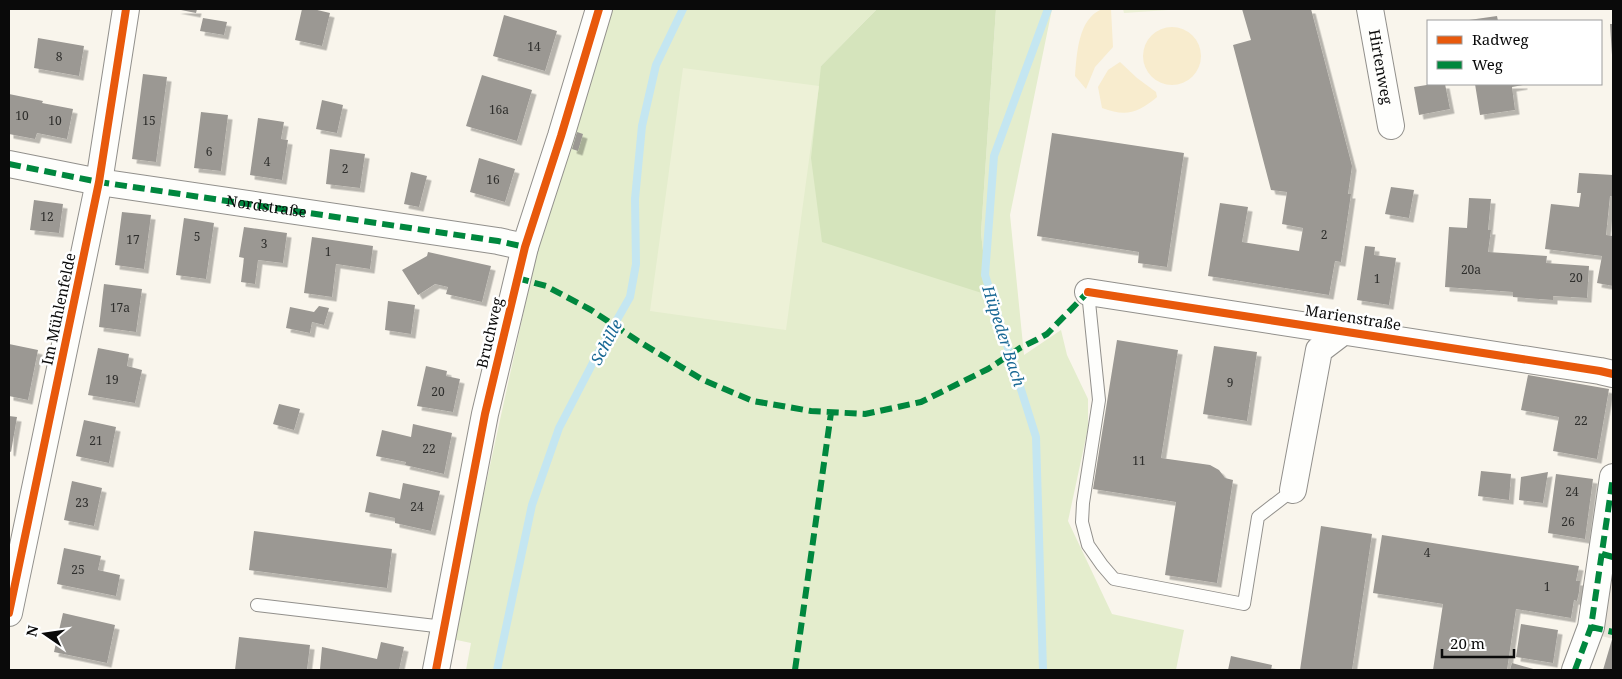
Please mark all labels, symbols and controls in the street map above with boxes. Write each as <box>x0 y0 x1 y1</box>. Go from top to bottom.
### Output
legend <box>1427 20 1602 85</box>
street label: Hirtenweg <box>1365 28 1398 106</box>
text: Radweg <box>1472 29 1529 49</box>
house number: 14 <box>527 38 541 55</box>
house number: 8 <box>56 48 63 65</box>
text: Weg <box>1472 54 1503 74</box>
house number: 16a <box>489 101 509 118</box>
house number: 10 <box>15 107 29 124</box>
house number: 10 <box>48 112 62 129</box>
house number: 15 <box>142 112 156 129</box>
house number: 6 <box>206 143 213 160</box>
house number: 4 <box>264 153 271 170</box>
house number: 2 <box>342 160 348 177</box>
house number: 16 <box>486 171 500 188</box>
street label: Nordstraße <box>225 190 308 222</box>
house number: 12 <box>40 208 54 225</box>
house number: 2 <box>1321 226 1327 243</box>
house number: 5 <box>194 228 200 245</box>
house number: 17 <box>126 231 140 248</box>
house number: 3 <box>261 235 268 252</box>
house number: 1 <box>325 243 331 260</box>
street label: Im Mühlenfelde <box>36 251 80 367</box>
house number: 20a <box>1461 261 1481 278</box>
house number: 20 <box>1569 269 1583 286</box>
house number: 1 <box>1374 270 1380 287</box>
water label: Hüpeder Bach <box>977 282 1031 390</box>
street label: Bruchweg <box>471 295 507 370</box>
house number: 17a <box>110 299 130 316</box>
street label: Marienstraße <box>1304 300 1403 334</box>
water label: Schille <box>585 315 627 369</box>
house number: 19 <box>105 371 119 388</box>
house number: 9 <box>1227 374 1233 391</box>
house number: 20 <box>431 383 445 400</box>
house number: 22 <box>1574 412 1588 429</box>
house number: 21 <box>89 432 103 449</box>
house number: 22 <box>422 440 436 457</box>
house number: 11 <box>1132 452 1146 469</box>
house number: 24 <box>1565 483 1579 500</box>
house number: 23 <box>75 494 89 511</box>
house number: 24 <box>410 498 424 515</box>
house number: 26 <box>1561 513 1575 530</box>
house number: 4 <box>1424 544 1431 561</box>
house number: 25 <box>71 561 85 578</box>
house number: 1 <box>1544 578 1550 595</box>
north arrow <box>20 609 70 659</box>
text: N <box>21 623 42 638</box>
scale bar <box>1442 626 1514 658</box>
text: 20 m <box>1450 633 1485 653</box>

